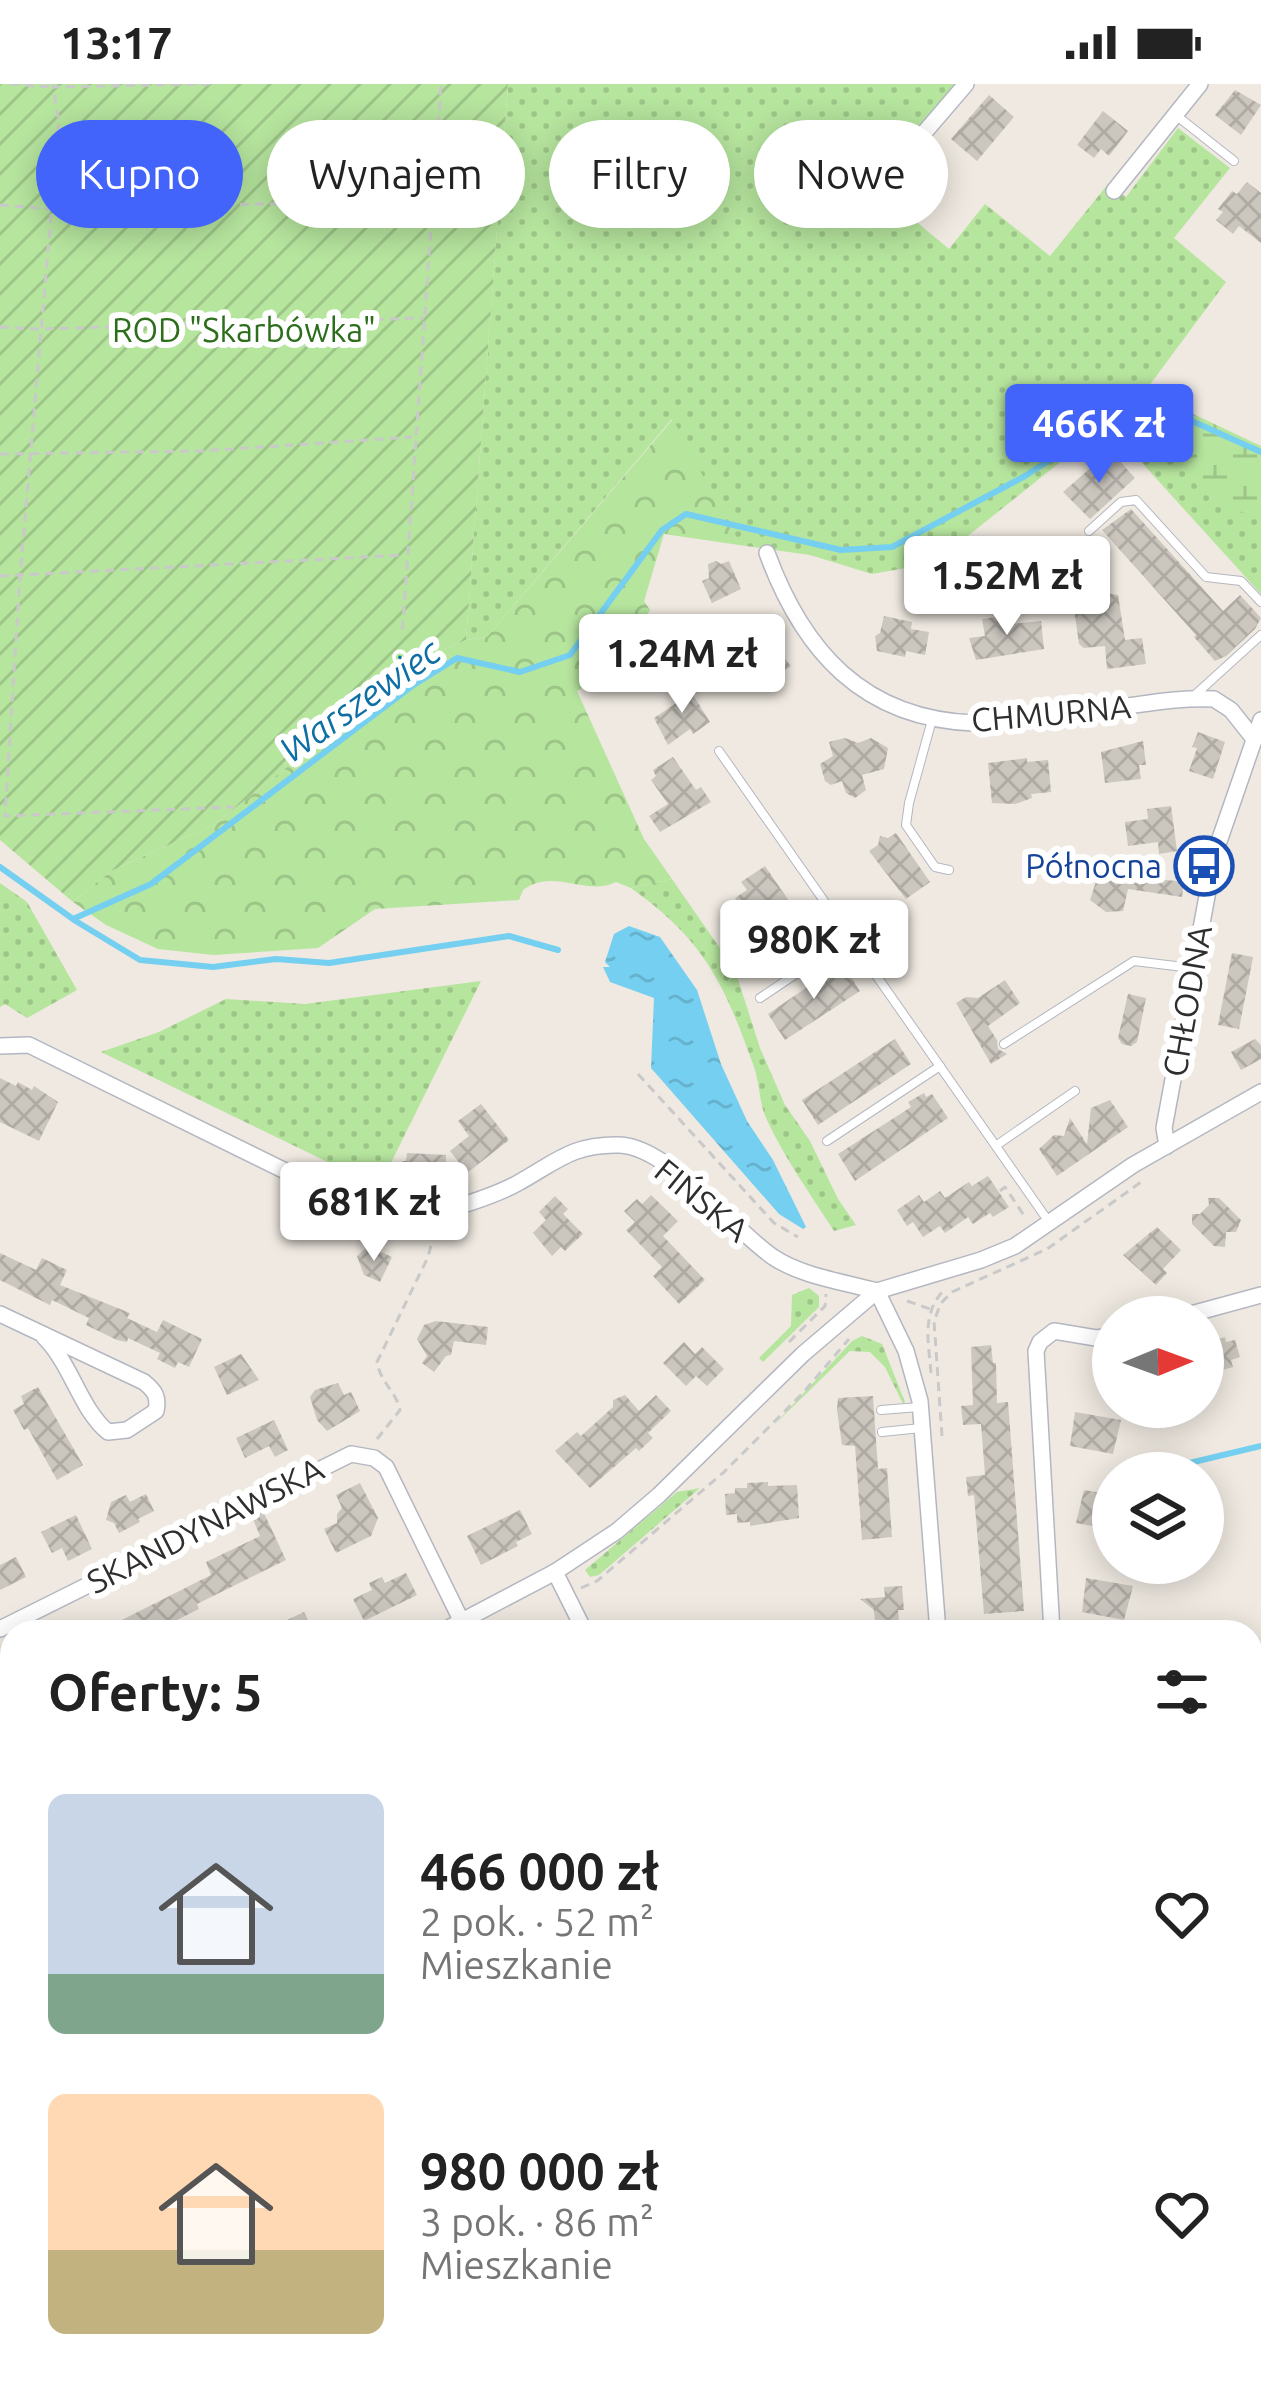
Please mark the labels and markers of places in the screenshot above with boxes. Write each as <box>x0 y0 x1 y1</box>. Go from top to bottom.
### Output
pin: 466K zł <box>988 384 1210 486</box>
pin: 1.52M zł <box>883 536 1131 638</box>
pin: 1.24M zł <box>558 614 806 716</box>
bus stop icon: Północna <box>1173 835 1235 897</box>
place label: Północna <box>1025 847 1162 884</box>
pin: 980K zł <box>703 900 925 1002</box>
pin: 681K zł <box>263 1162 485 1264</box>

